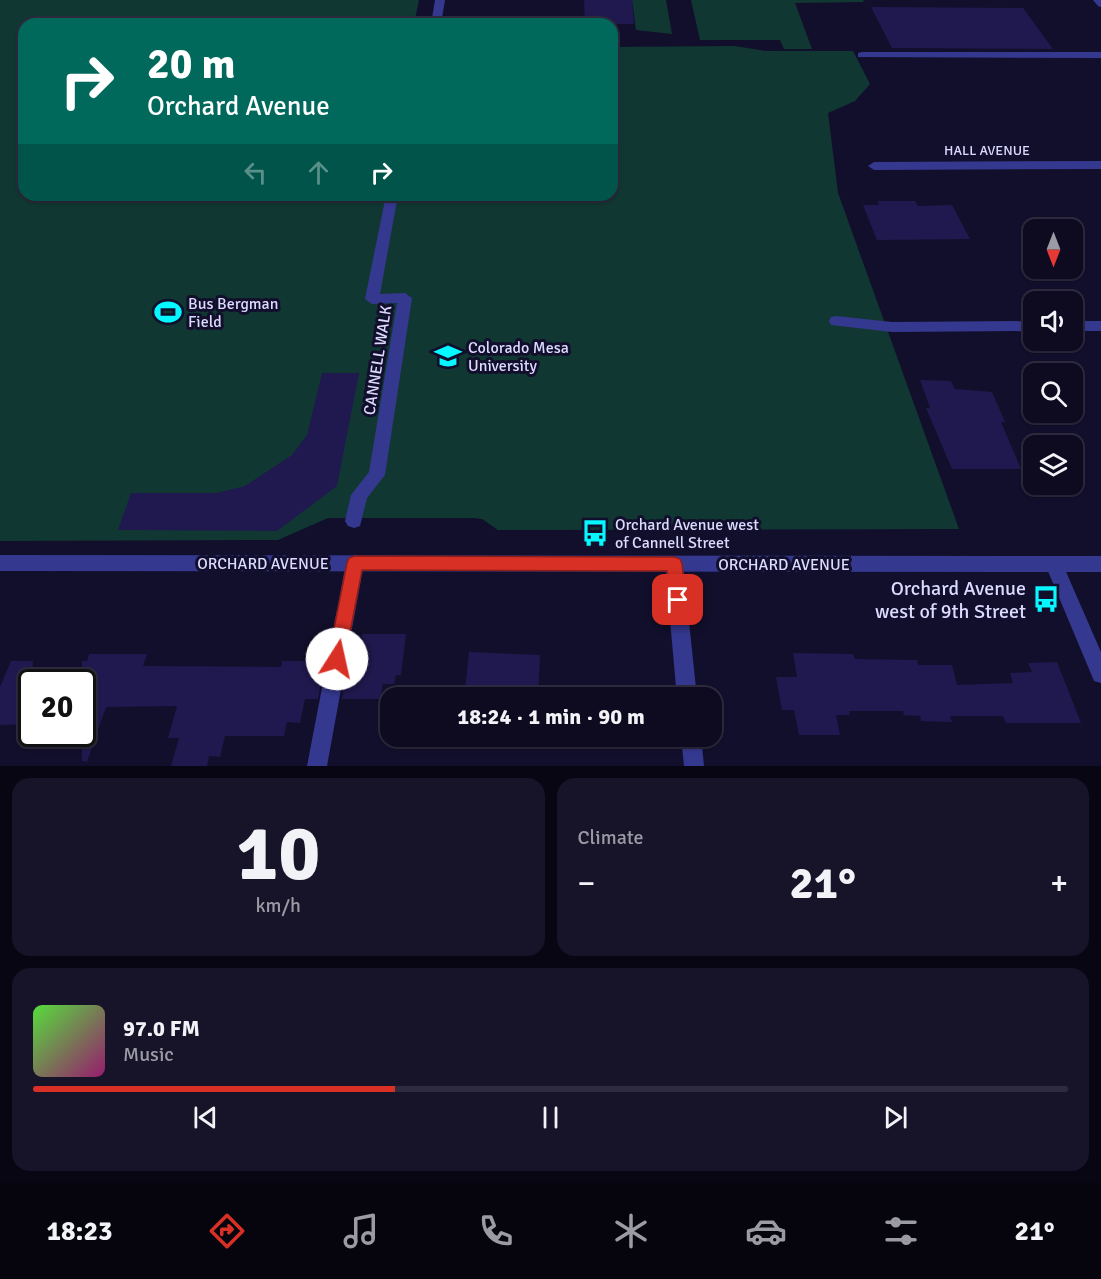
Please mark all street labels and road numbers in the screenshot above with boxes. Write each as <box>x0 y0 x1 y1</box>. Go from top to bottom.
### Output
street label: HALL AVENUE <box>944 142 1030 159</box>
street label: CANNELL WALK <box>359 303 397 416</box>
street label: ORCHARD AVENUE <box>197 554 329 574</box>
street label: ORCHARD AVENUE <box>718 555 850 575</box>

